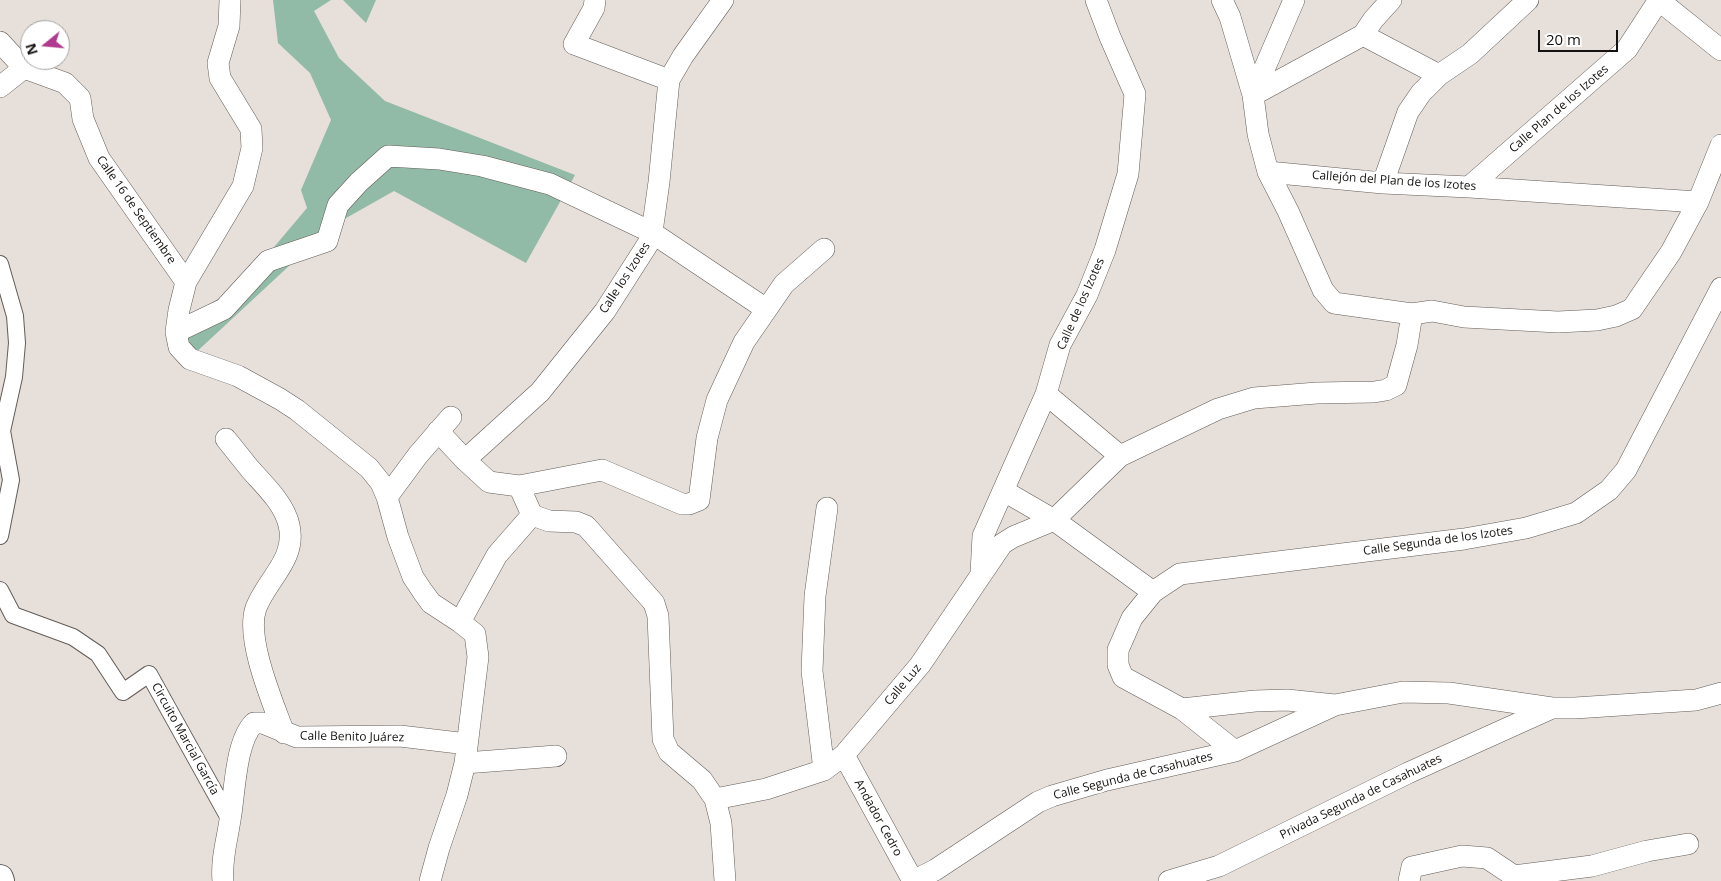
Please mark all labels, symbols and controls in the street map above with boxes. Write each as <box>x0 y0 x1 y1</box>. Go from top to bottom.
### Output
north arrow <box>20 20 70 70</box>
scale bar <box>1541 20 1621 52</box>
text: 20 m <box>1546 29 1581 49</box>
text: N <box>20 41 42 57</box>
street label: Calle Plan de los Izotes <box>1506 62 1612 156</box>
street label: Calle 16 de Septiembre <box>93 153 179 267</box>
street label: Callejón del Plan de los Izotes <box>1311 168 1477 194</box>
street label: Calle los Izotes <box>597 240 653 316</box>
street label: Calle de los Izotes <box>1054 256 1108 352</box>
street label: Calle Segunda de los Izotes <box>1362 523 1514 559</box>
street label: Calle Luz <box>882 661 924 709</box>
street label: Circuito Marcial García <box>148 680 222 798</box>
street label: Calle Benito Juárez <box>300 729 404 745</box>
street label: Calle Segunda de Casahuates <box>1052 749 1214 803</box>
street label: Privada Segunda de Casahuates <box>1278 751 1444 843</box>
street label: Andador Cedro <box>851 777 905 859</box>

